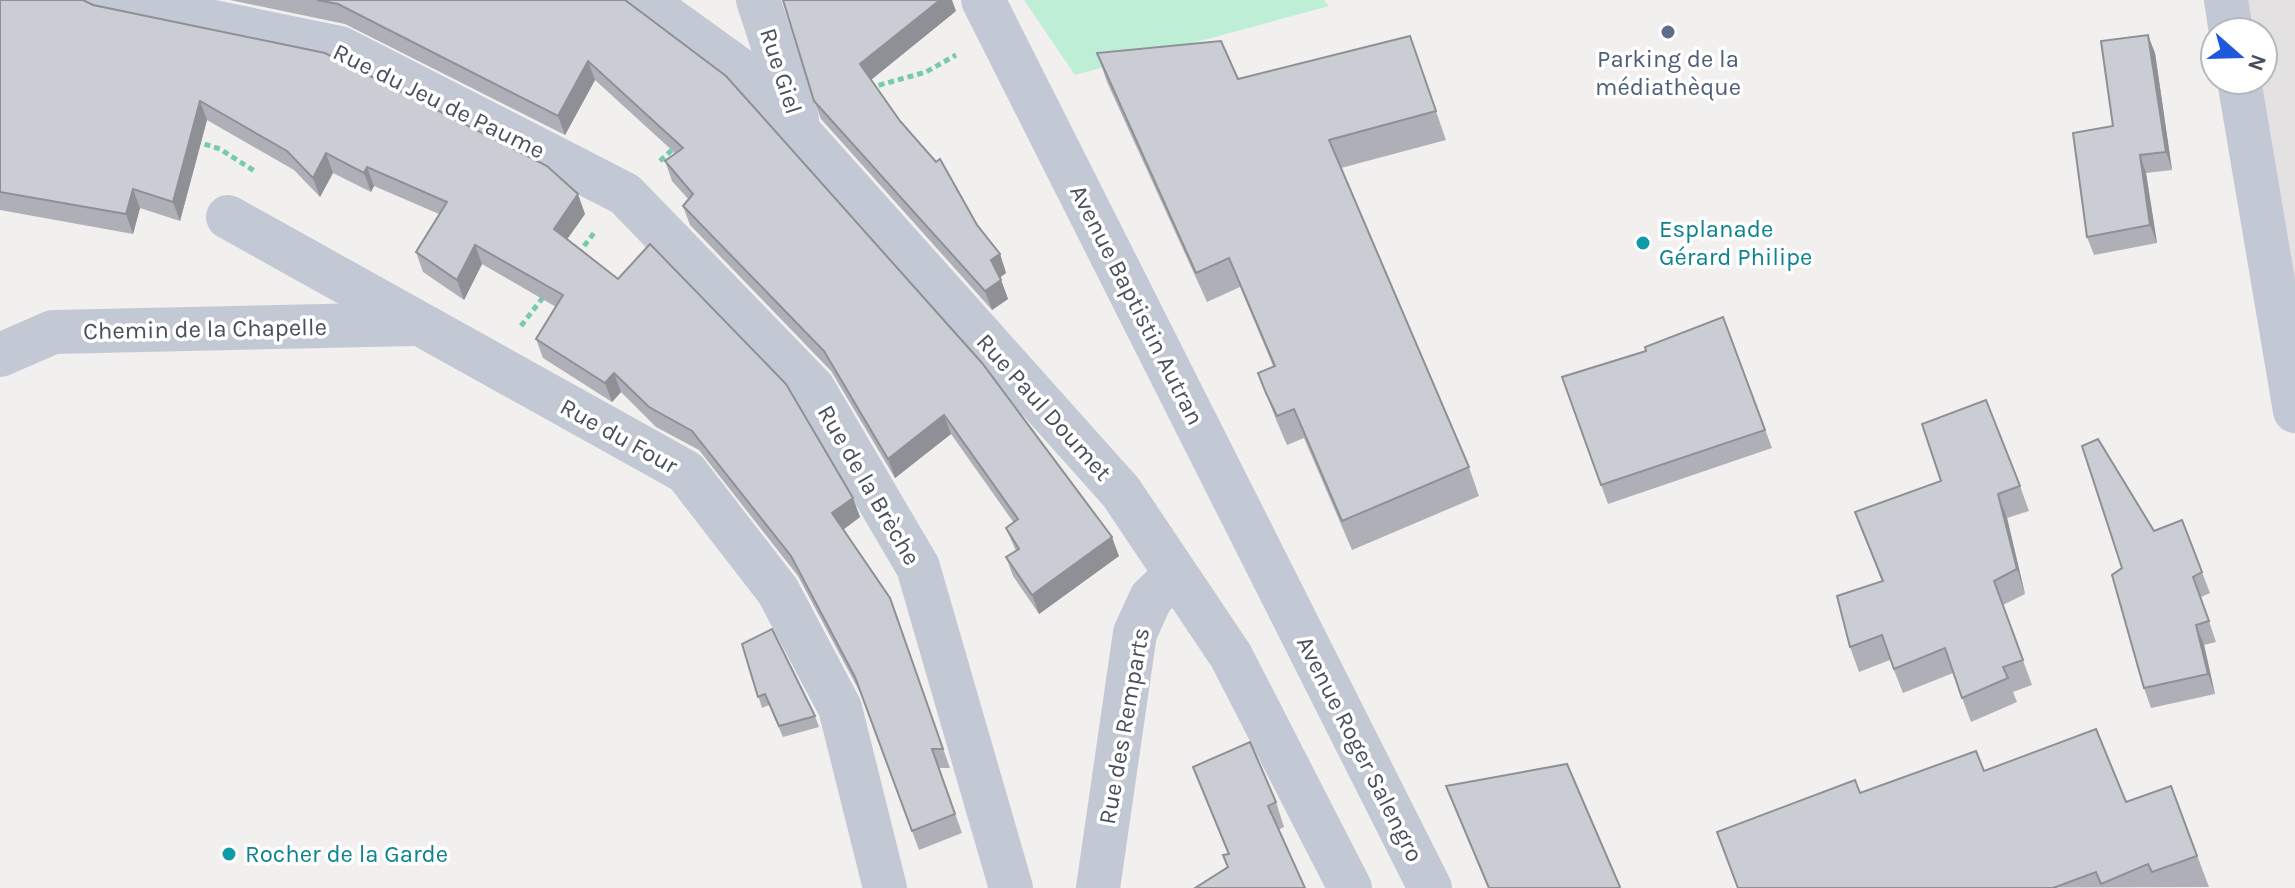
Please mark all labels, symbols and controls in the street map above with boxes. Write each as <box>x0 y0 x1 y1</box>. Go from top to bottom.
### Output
north arrow <box>2199 16 2279 96</box>
marker: Parking de la médiathèque <box>1659 23 1677 41</box>
street label: Rue Giel <box>754 24 808 118</box>
street label: Rue du Jeu de Paume <box>329 38 549 164</box>
place label: Parking de la médiathèque <box>1595 45 1741 101</box>
text: N <box>2242 51 2272 74</box>
street label: Avenue Baptistin Autran <box>1064 180 1210 430</box>
place label: Esplanade Gérard Philipe <box>1659 215 1812 271</box>
marker: Esplanade Gérard Philipe <box>1634 234 1652 252</box>
street label: Chemin de la Chapelle <box>83 313 327 345</box>
street label: Rue Paul Doumet <box>971 328 1117 486</box>
street label: Rue du Four <box>555 392 683 480</box>
street label: Rue de la Brèche <box>812 400 926 570</box>
street label: Rue des Remparts <box>1093 626 1155 826</box>
street label: Avenue Roger Salengro <box>1291 632 1429 866</box>
place label: Rocher de la Garde <box>245 840 448 868</box>
marker: Rocher de la Garde <box>220 845 238 863</box>

